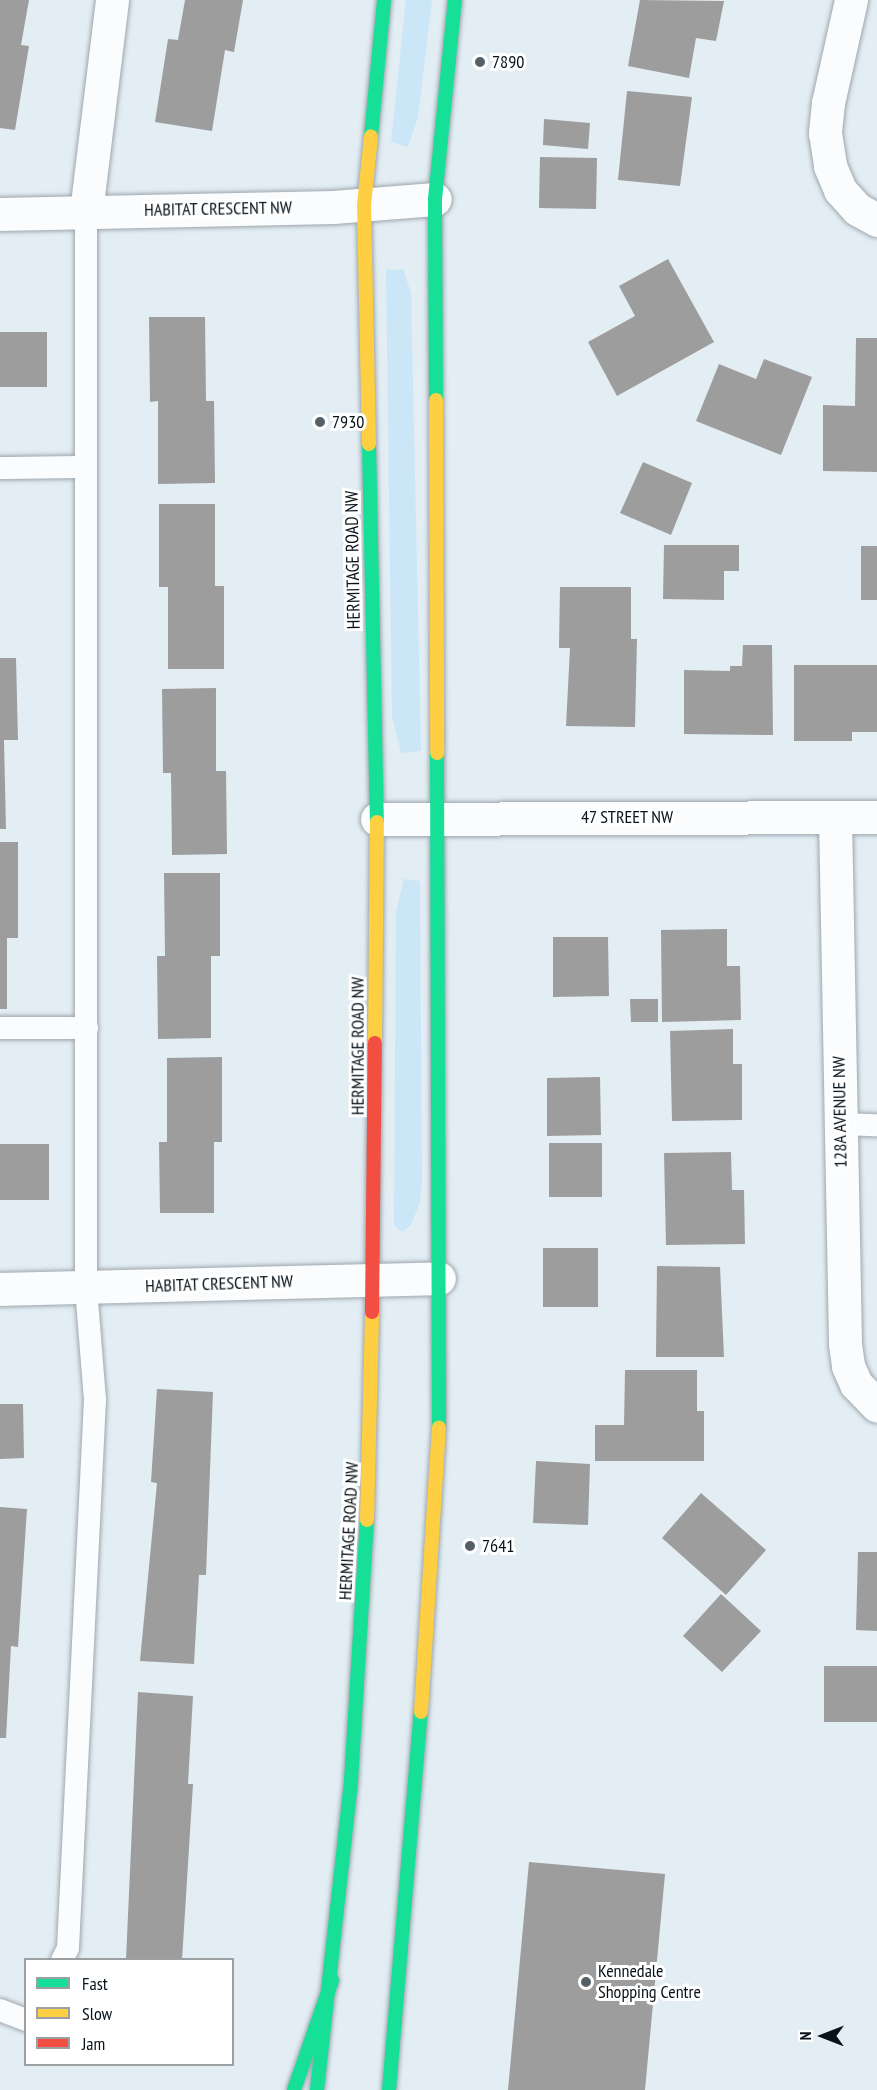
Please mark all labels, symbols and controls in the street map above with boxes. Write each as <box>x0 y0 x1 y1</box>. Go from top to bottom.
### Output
place label: 7890 <box>492 51 524 73</box>
marker: 7890 <box>473 55 487 69</box>
street label: HABITAT CRESCENT NW <box>143 197 293 221</box>
place label: 7930 <box>332 411 364 433</box>
marker: 7930 <box>313 415 327 429</box>
street label: HERMITAGE ROAD NW <box>341 491 365 629</box>
street label: 47 STREET NW <box>580 806 674 828</box>
street label: HERMITAGE ROAD NW <box>347 977 369 1115</box>
street label: 128A AVENUE NW <box>828 1055 852 1169</box>
street label: HABITAT CRESCENT NW <box>144 1271 294 1297</box>
street label: HERMITAGE ROAD NW <box>335 1461 363 1601</box>
place label: 7641 <box>482 1535 514 1557</box>
marker: 7641 <box>463 1539 477 1553</box>
legend <box>24 1958 234 2066</box>
place label: Kennedale Shopping Centre <box>598 1961 701 2004</box>
text: Fast <box>82 1972 108 1995</box>
marker: Kennedale Shopping Centre <box>579 1975 593 1989</box>
text: Slow <box>82 2002 112 2025</box>
north arrow <box>793 2006 853 2066</box>
text: Jam <box>82 2032 105 2055</box>
text: N <box>795 2032 815 2040</box>

